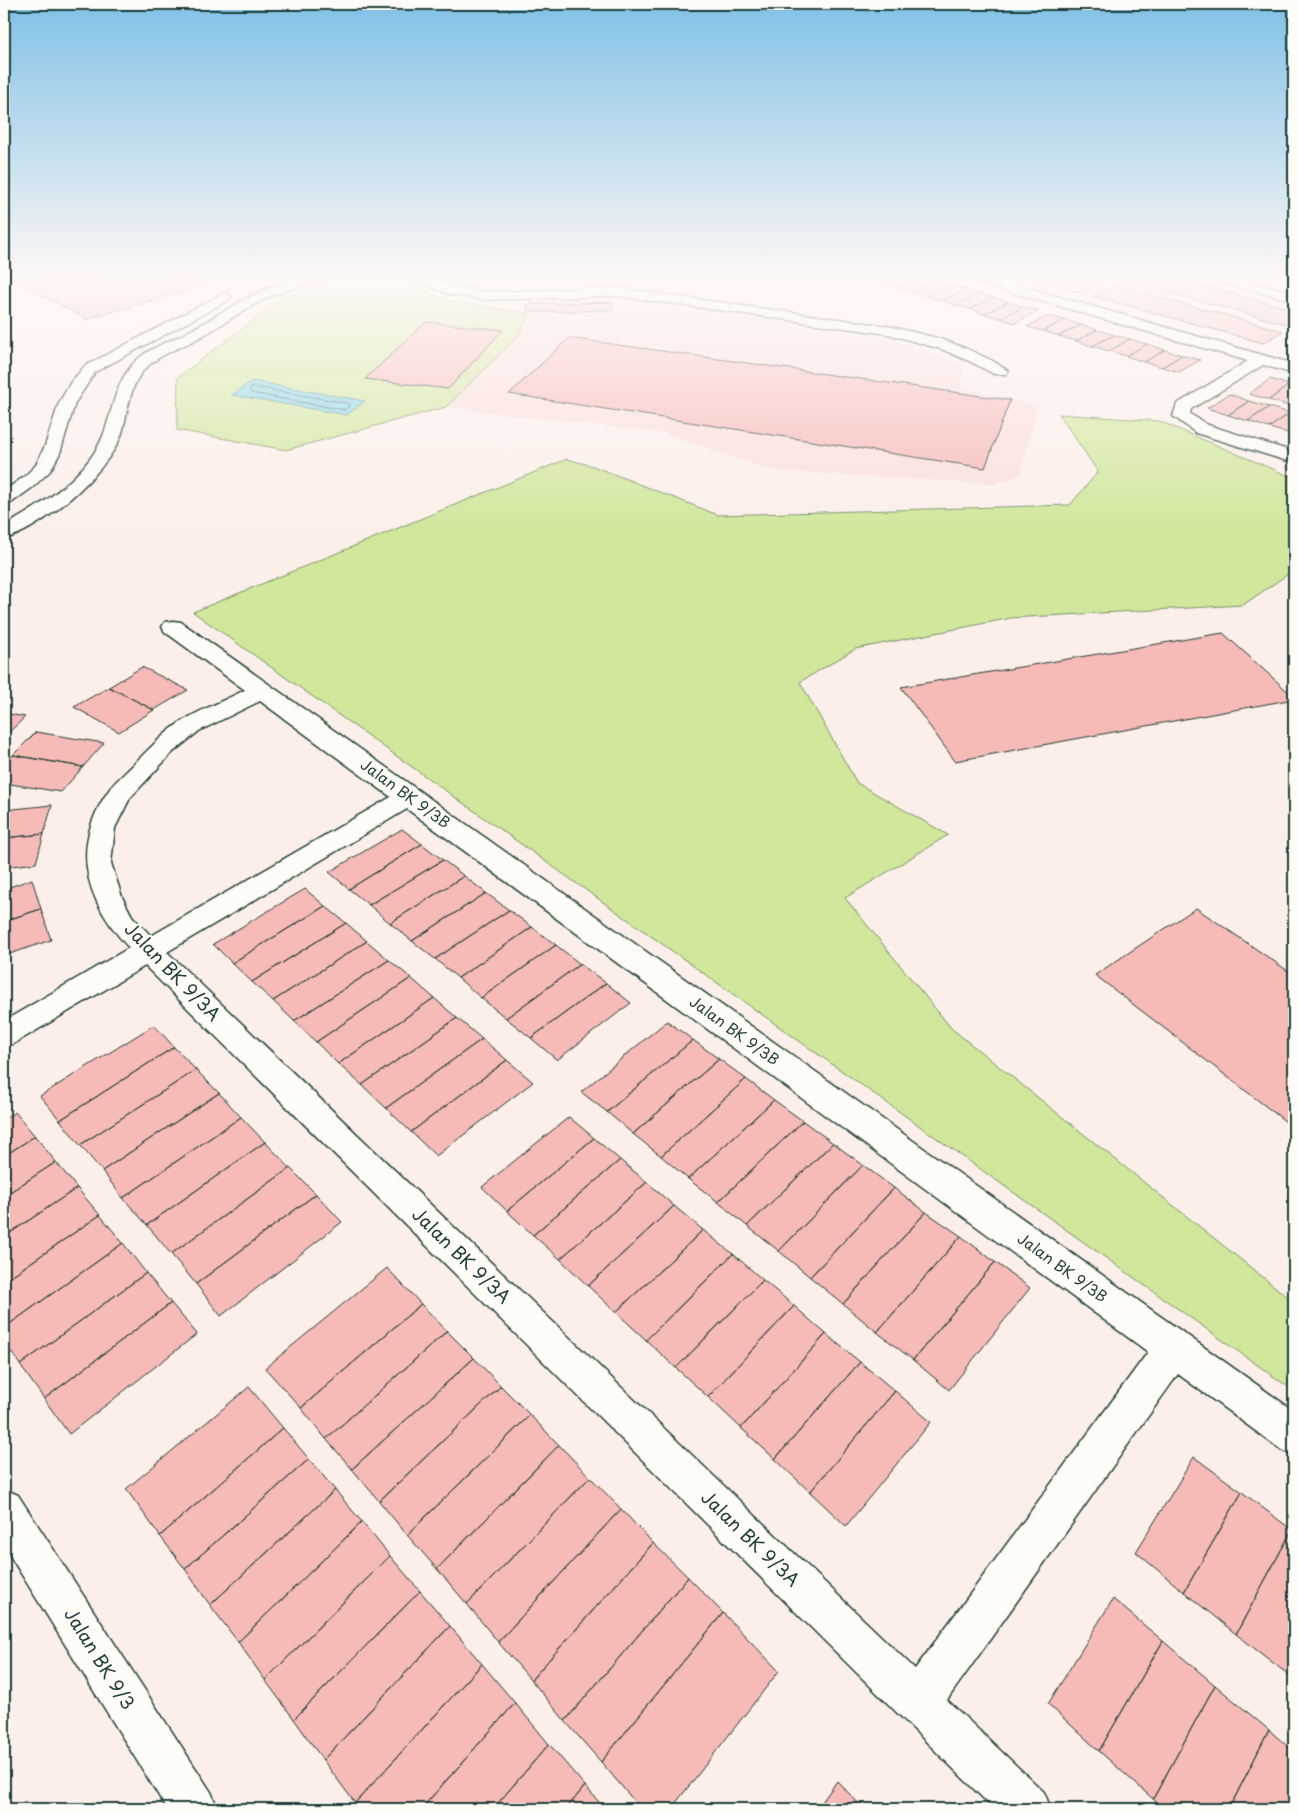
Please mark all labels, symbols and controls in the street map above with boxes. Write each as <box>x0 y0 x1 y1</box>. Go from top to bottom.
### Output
street label: Jalan BK 9/3B <box>356 752 456 833</box>
street label: Jalan BK 9/3A <box>119 915 227 1026</box>
street label: Jalan BK 9/3B <box>685 989 785 1070</box>
street label: Jalan BK 9/3A <box>407 1201 518 1309</box>
street label: Jalan BK 9/3B <box>1013 1226 1113 1307</box>
street label: Jalan BK 9/3A <box>696 1484 807 1592</box>
street label: Jalan BK 9/3 <box>58 1602 142 1714</box>

